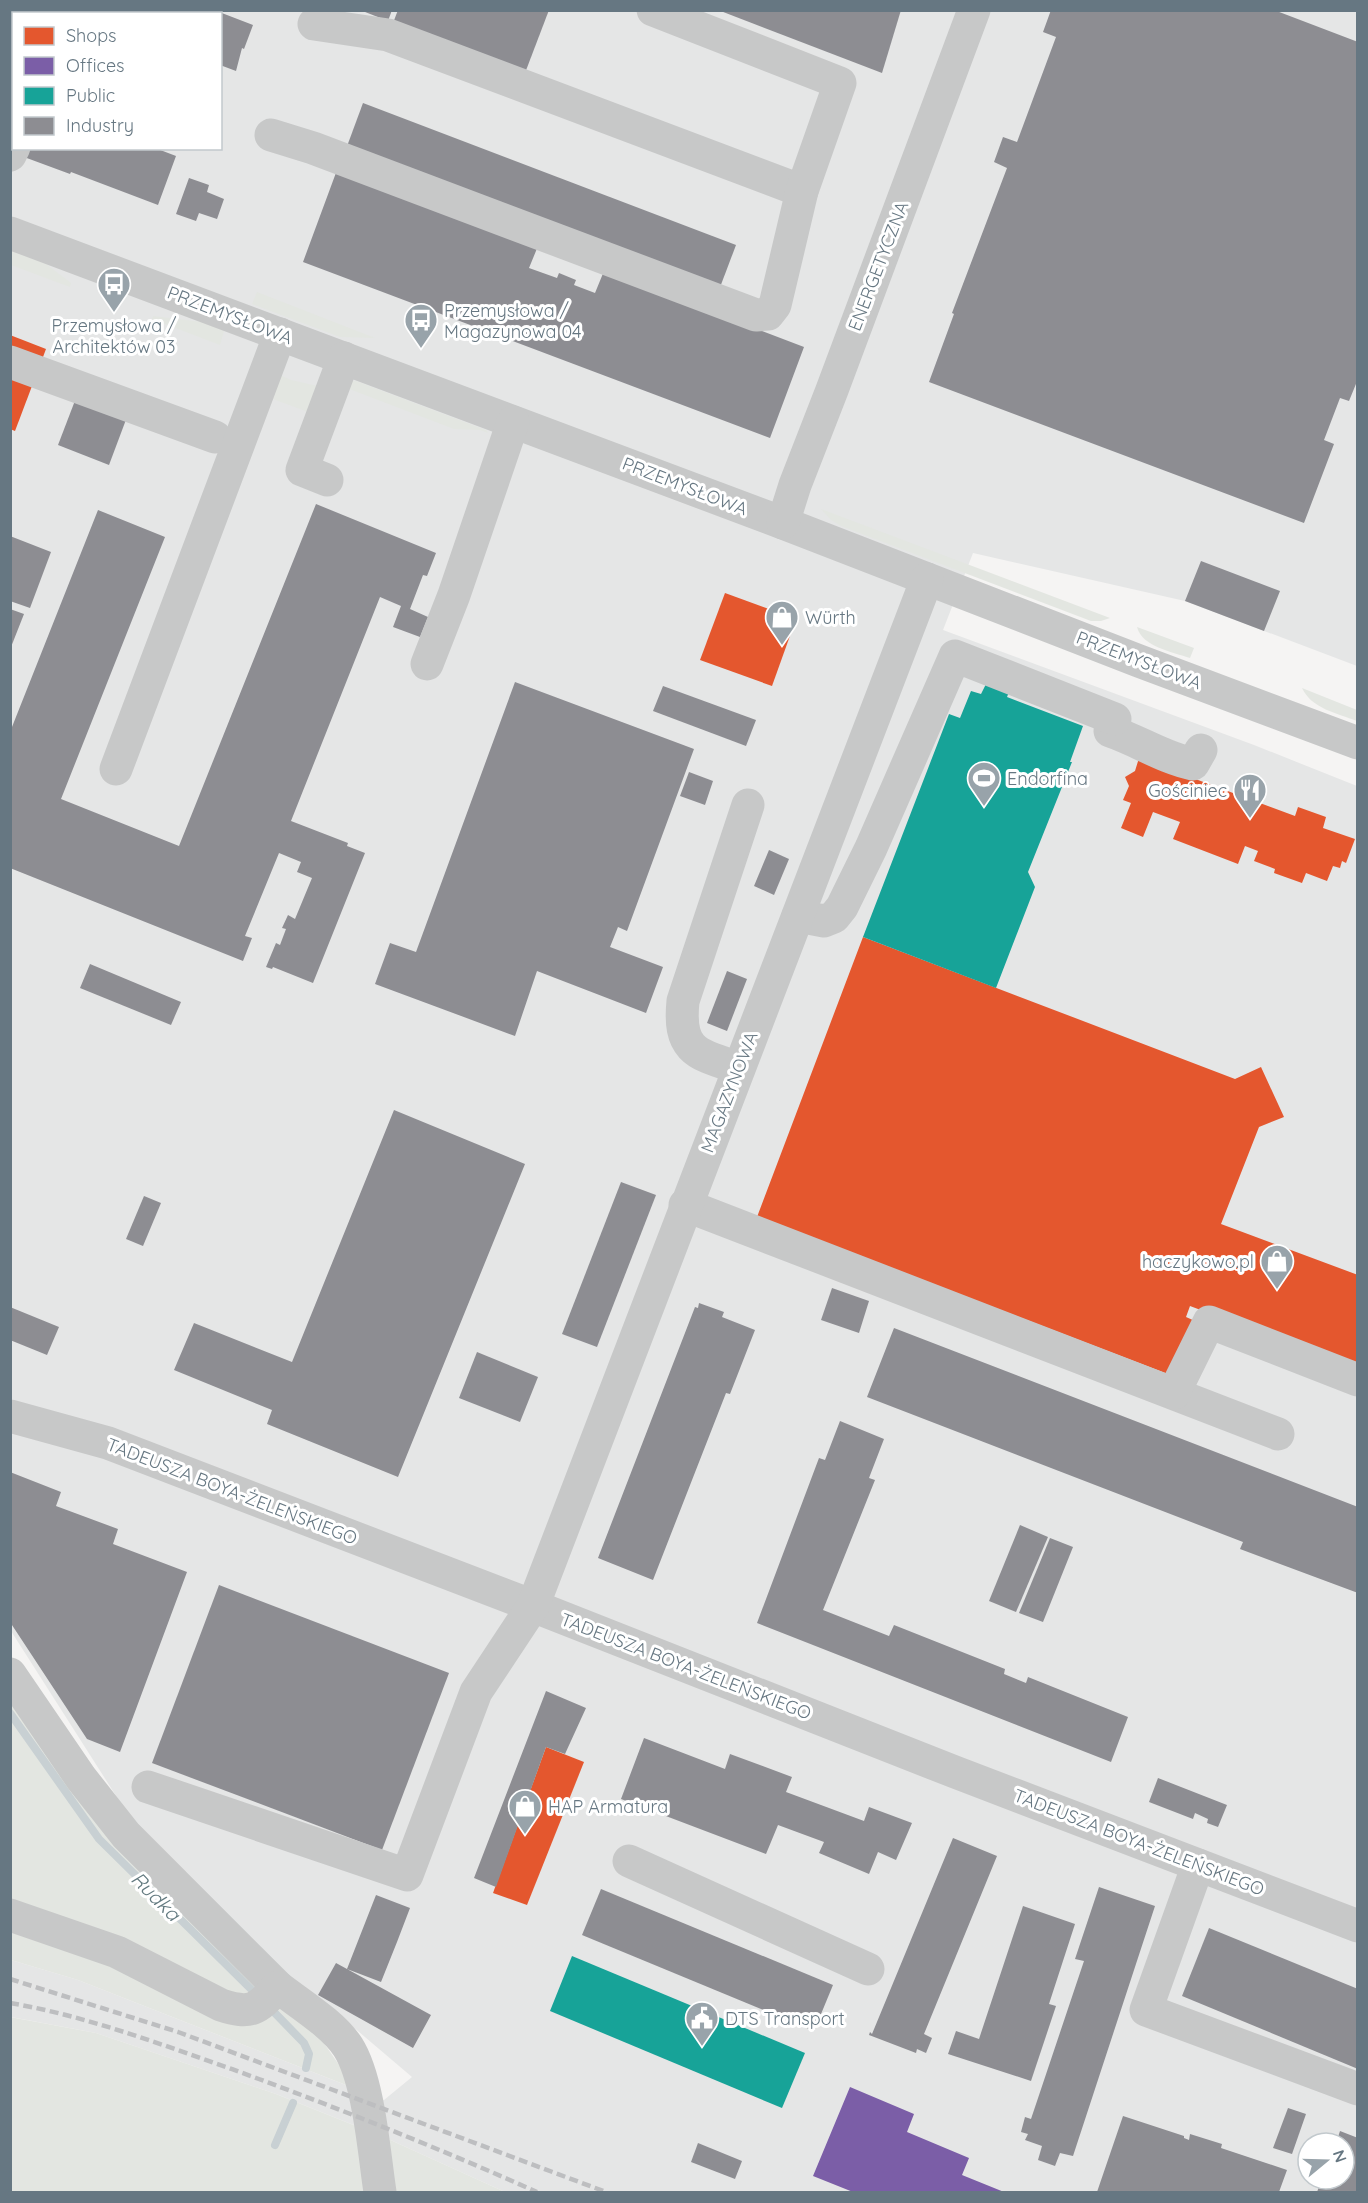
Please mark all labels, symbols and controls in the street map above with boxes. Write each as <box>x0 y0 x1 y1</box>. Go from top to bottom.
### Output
legend <box>12 12 222 150</box>
text: Shops <box>66 24 117 47</box>
text: Offices <box>66 54 125 77</box>
text: Public <box>66 84 115 107</box>
text: Industry <box>66 114 134 137</box>
street label: ENERGETYCZNA <box>843 198 913 334</box>
bus stop icon: Przemysłowa / Architektów 03 <box>96 266 132 313</box>
street label: PRZEMYSŁOWA <box>164 281 296 350</box>
place label: Przemysłowa / Magazynowa 04 <box>444 299 582 343</box>
bus stop icon: Przemysłowa / Magazynowa 04 <box>403 302 439 349</box>
place label: Przemysłowa / Architektów 03 <box>52 314 177 358</box>
street label: PRZEMYSŁOWA <box>619 452 751 521</box>
shop icon: Würth <box>764 599 800 646</box>
place label: Würth <box>805 606 856 629</box>
street label: PRZEMYSŁOWA <box>1073 626 1205 695</box>
sports icon: Endorfina <box>966 760 1002 807</box>
place label: Endorfina <box>1007 767 1088 790</box>
restaurant icon: Gościniec <box>1232 772 1268 819</box>
place label: Gościniec <box>1148 779 1227 802</box>
street label: MAGAZYNOWA <box>695 1028 763 1156</box>
shop icon: haczykowo.pl <box>1259 1243 1295 1290</box>
place label: haczykowo.pl <box>1142 1250 1254 1273</box>
street label: TADEUSZA BOYA-ŻELEŃSKIEGO <box>103 1432 361 1550</box>
street label: TADEUSZA BOYA-ŻELEŃSKIEGO <box>557 1607 815 1725</box>
street label: TADEUSZA BOYA-ŻELEŃSKIEGO <box>1010 1783 1268 1901</box>
shop icon: HAP Armatura <box>507 1788 543 1835</box>
place label: HAP Armatura <box>548 1795 668 1818</box>
water label: Rudka <box>126 1866 187 1927</box>
public building icon: DTS Transport <box>684 2000 720 2047</box>
place label: DTS Transport <box>725 2007 845 2030</box>
north arrow <box>1296 2131 1356 2191</box>
text: N <box>1329 2147 1352 2165</box>

